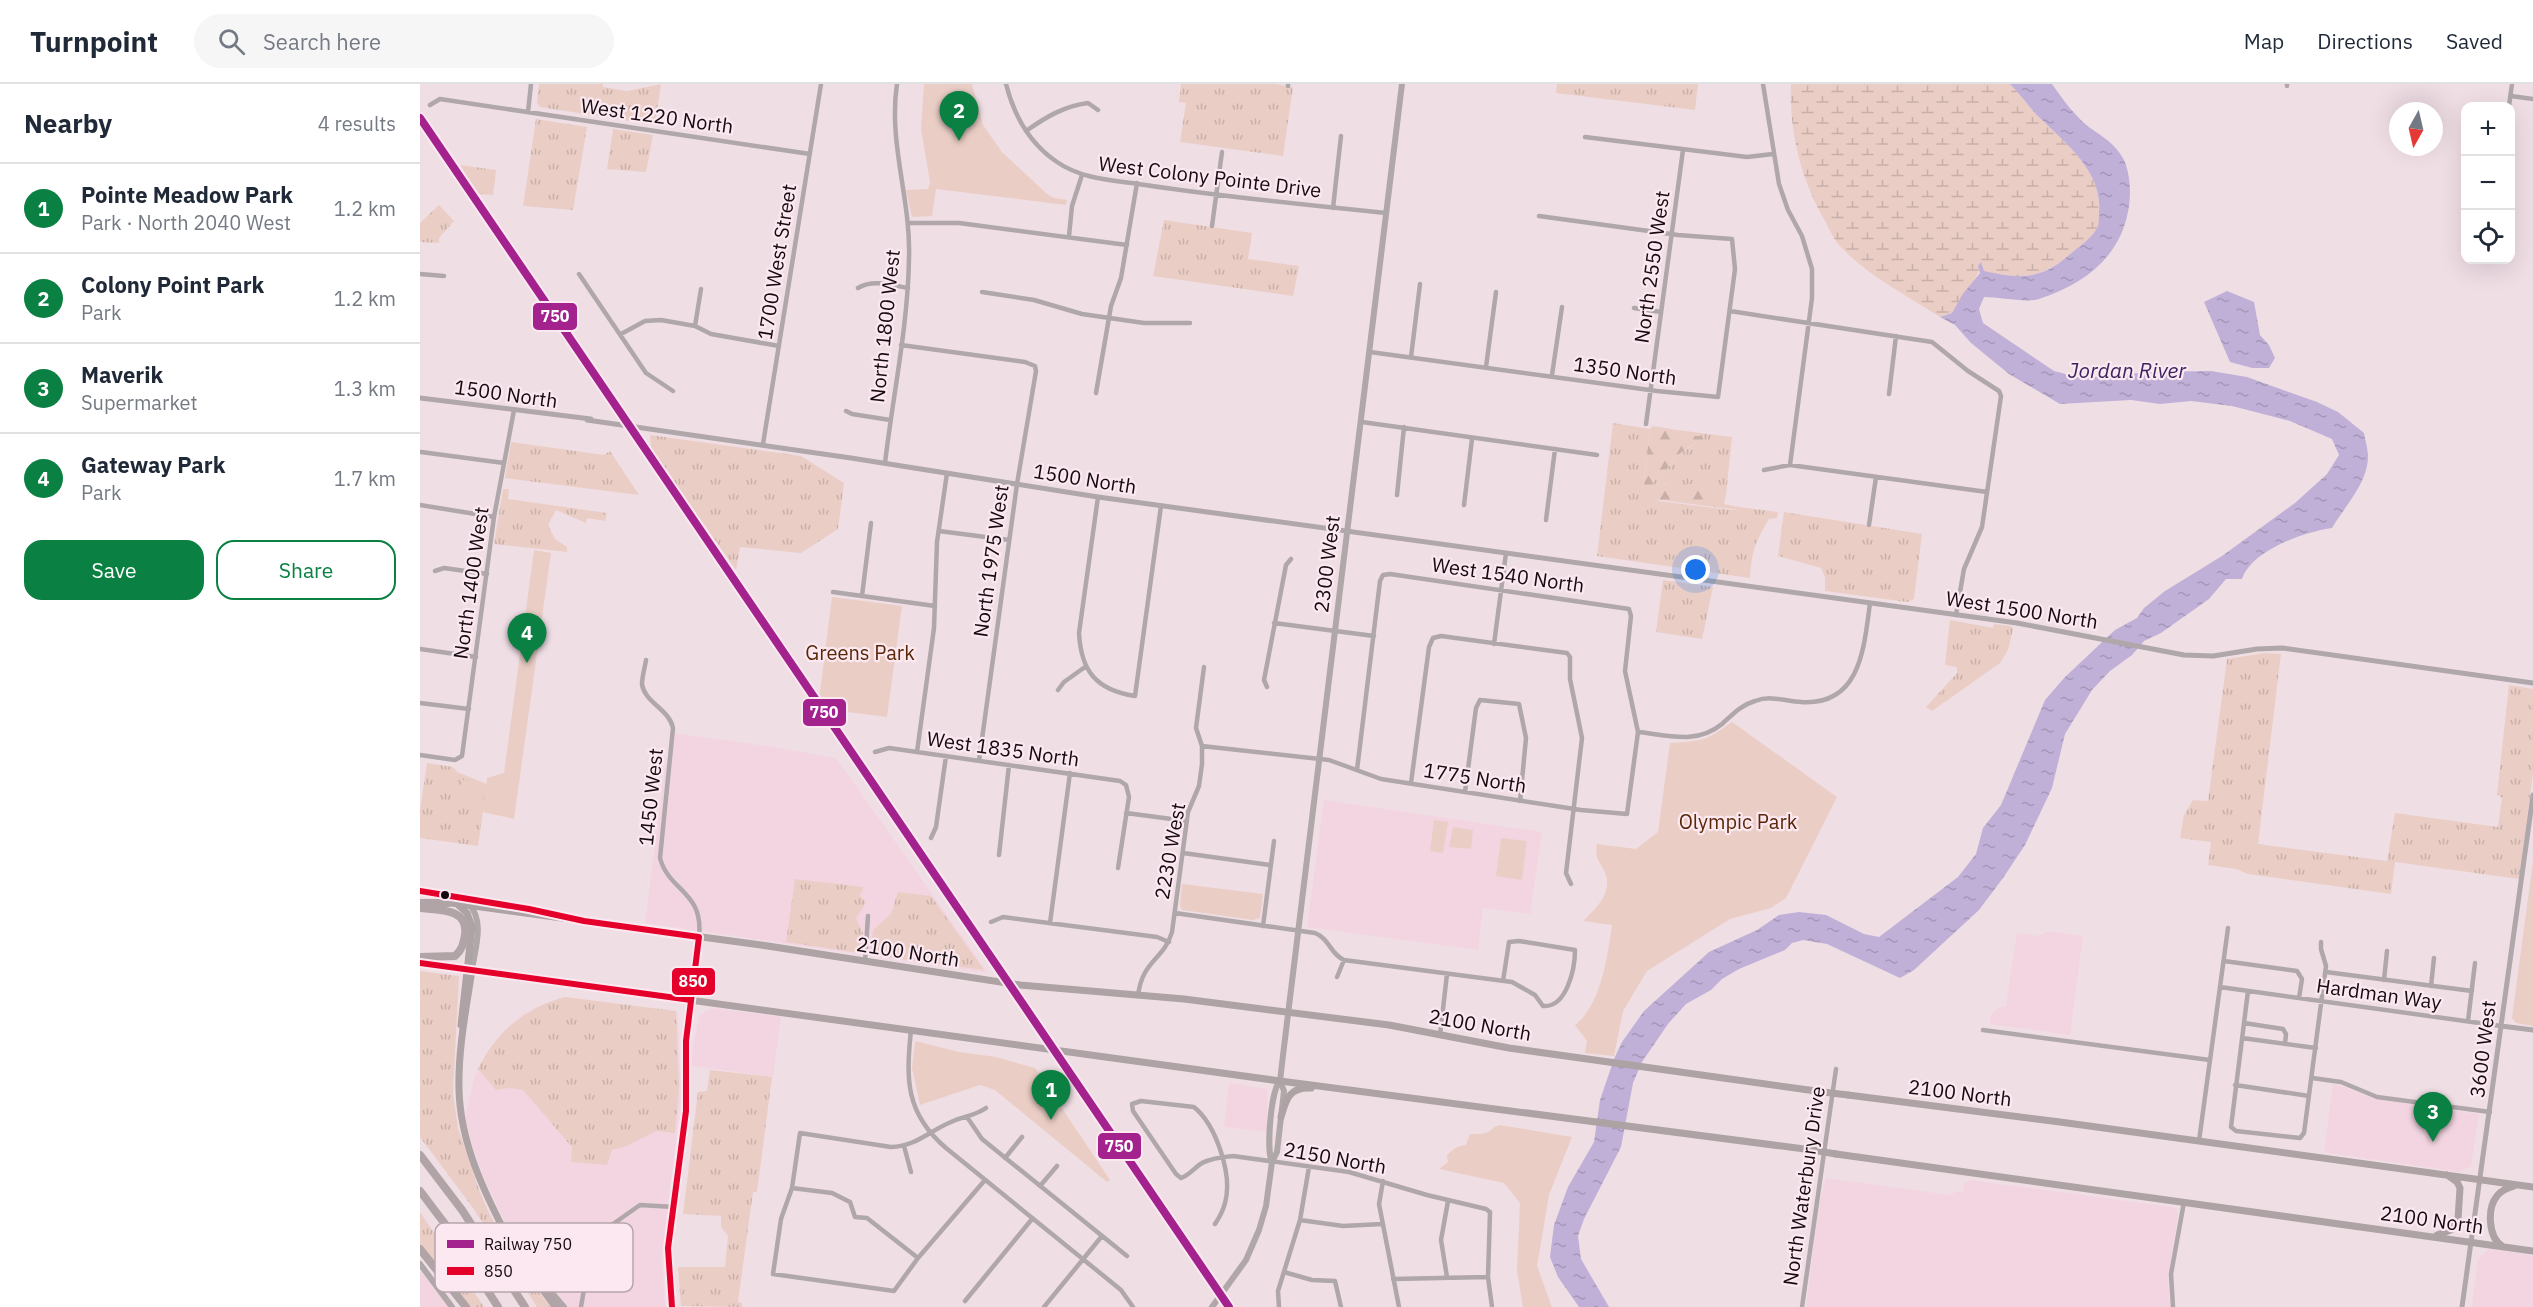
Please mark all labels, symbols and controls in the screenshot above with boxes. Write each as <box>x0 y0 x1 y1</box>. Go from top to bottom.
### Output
search box <box>194 14 614 68</box>
text: Turnpoint <box>30 23 158 60</box>
icon: search <box>215 25 248 58</box>
text: Search here <box>263 27 381 56</box>
text: Map <box>2244 27 2284 55</box>
text: Directions <box>2317 27 2413 55</box>
text: Saved <box>2446 27 2503 55</box>
street label: West 1220 North <box>579 91 735 140</box>
pin: 2 <box>940 92 978 141</box>
north arrow <box>2389 102 2443 156</box>
map controls <box>2461 102 2515 264</box>
button: + <box>2461 102 2515 156</box>
text: Nearby <box>24 106 112 140</box>
text: 4 results <box>318 110 396 137</box>
street label: West Colony Pointe Drive <box>1097 149 1323 204</box>
button: − <box>2461 156 2515 210</box>
text: Pointe Meadow Park <box>81 180 293 209</box>
street label: 1700 West Street <box>751 182 802 342</box>
street label: North 2550 West <box>1627 189 1676 345</box>
text: 1 <box>38 195 50 222</box>
text: 1.2 km <box>334 195 396 222</box>
text: Park · North 2040 West <box>81 209 291 236</box>
button: locate <box>2461 210 2515 264</box>
street label: North 1800 West <box>863 248 906 404</box>
text: Colony Point Park <box>81 270 264 299</box>
text: 2 <box>38 285 50 312</box>
text: 1.2 km <box>334 285 396 312</box>
text: Park <box>81 299 121 326</box>
line badge: 750 <box>532 302 578 331</box>
text: 750 <box>541 306 570 326</box>
street label: 1350 North <box>1572 350 1678 391</box>
water label: Jordan River <box>2068 356 2187 384</box>
text: Maverik <box>81 360 163 389</box>
street label: 1500 North <box>453 373 559 414</box>
text: 3 <box>38 375 50 402</box>
text: 1.3 km <box>334 375 396 402</box>
text: Supermarket <box>81 389 198 416</box>
text: Gateway Park <box>81 450 225 479</box>
street label: 1500 North <box>1032 457 1138 500</box>
text: 4 <box>38 465 50 492</box>
text: 1.7 km <box>334 465 396 492</box>
text: Park <box>81 479 121 506</box>
street label: North 1975 West <box>966 483 1015 639</box>
street label: North 1400 West <box>446 505 495 661</box>
street label: 2300 West <box>1307 514 1346 614</box>
button: Save <box>24 540 204 600</box>
button: Share <box>216 540 396 600</box>
street label: West 1540 North <box>1430 550 1586 599</box>
your location <box>1681 555 1710 584</box>
street label: West 1500 North <box>1944 584 2100 635</box>
pin: 4 <box>508 614 546 663</box>
park label: Greens Park <box>805 639 915 666</box>
line badge: 750 <box>802 698 847 727</box>
text: 750 <box>810 702 839 722</box>
street label: West 1835 North <box>925 724 1081 773</box>
street label: 1450 West <box>632 747 669 847</box>
street label: 1775 North <box>1422 756 1528 799</box>
street label: 2230 West <box>1148 800 1191 901</box>
park label: Olympic Park <box>1679 808 1798 835</box>
unlabelled marker <box>439 889 451 901</box>
street label: 2100 North <box>855 930 961 973</box>
line badge: 850 <box>671 967 716 996</box>
text: 850 <box>679 971 708 991</box>
street label: Hardman Way <box>2315 971 2443 1016</box>
street label: 3600 West <box>2463 999 2502 1099</box>
street label: 2100 North <box>1427 1002 1534 1047</box>
pin: 1 <box>1032 1070 1070 1120</box>
street label: 2100 North <box>1907 1073 2013 1112</box>
street label: North Waterbury Drive <box>1776 1084 1831 1287</box>
pin: 3 <box>2414 1092 2452 1142</box>
line badge: 750 <box>1097 1132 1142 1160</box>
street label: 2150 North <box>1282 1135 1389 1180</box>
text: 750 <box>1105 1136 1134 1156</box>
street label: 2100 North <box>2379 1199 2485 1240</box>
legend <box>435 1223 633 1292</box>
text: Railway 750 <box>484 1234 572 1254</box>
text: 850 <box>484 1261 513 1281</box>

